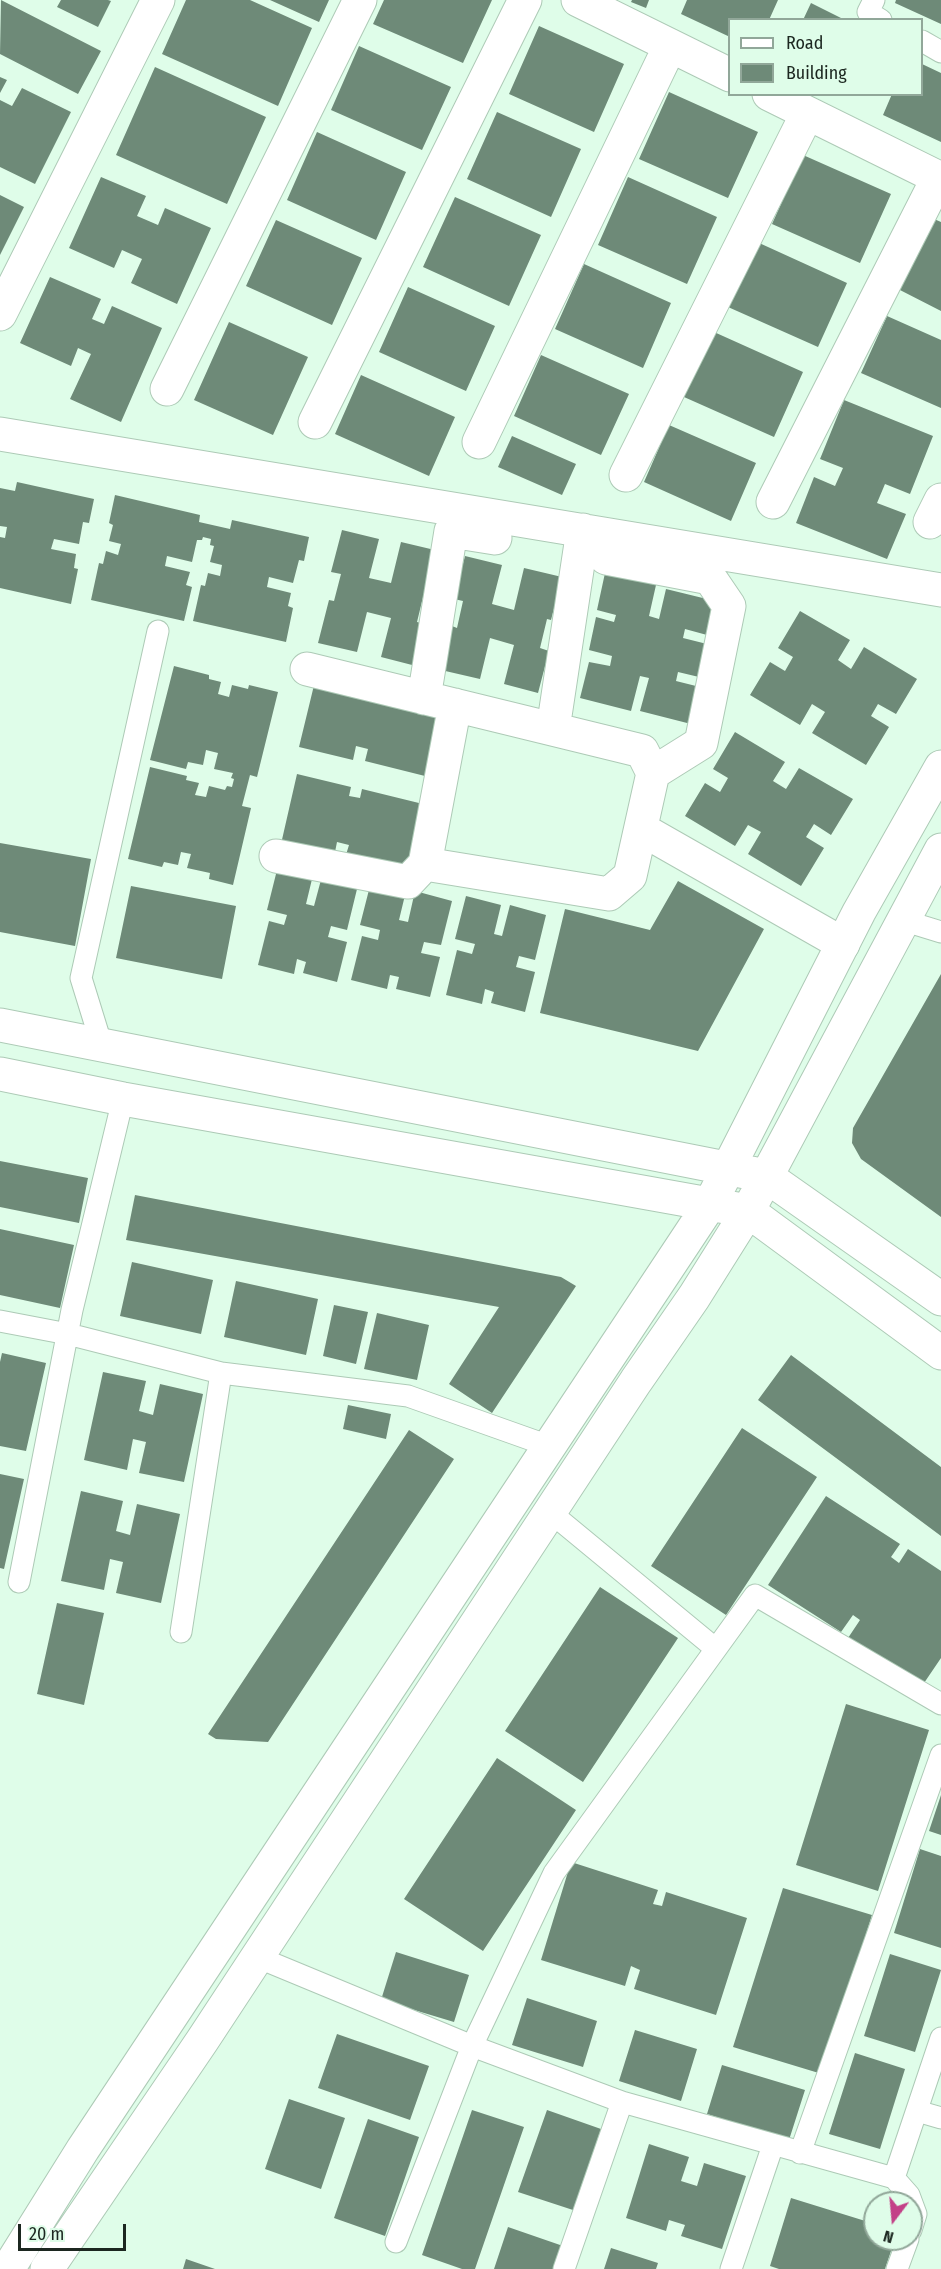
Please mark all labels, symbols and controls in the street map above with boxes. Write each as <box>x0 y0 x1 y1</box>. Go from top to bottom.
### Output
legend <box>728 18 923 96</box>
text: Road <box>786 32 823 54</box>
text: Building <box>786 62 847 84</box>
north arrow <box>863 2191 923 2251</box>
scale bar <box>21 2212 129 2250</box>
text: 20 m <box>29 2223 64 2245</box>
text: N <box>881 2226 896 2247</box>

